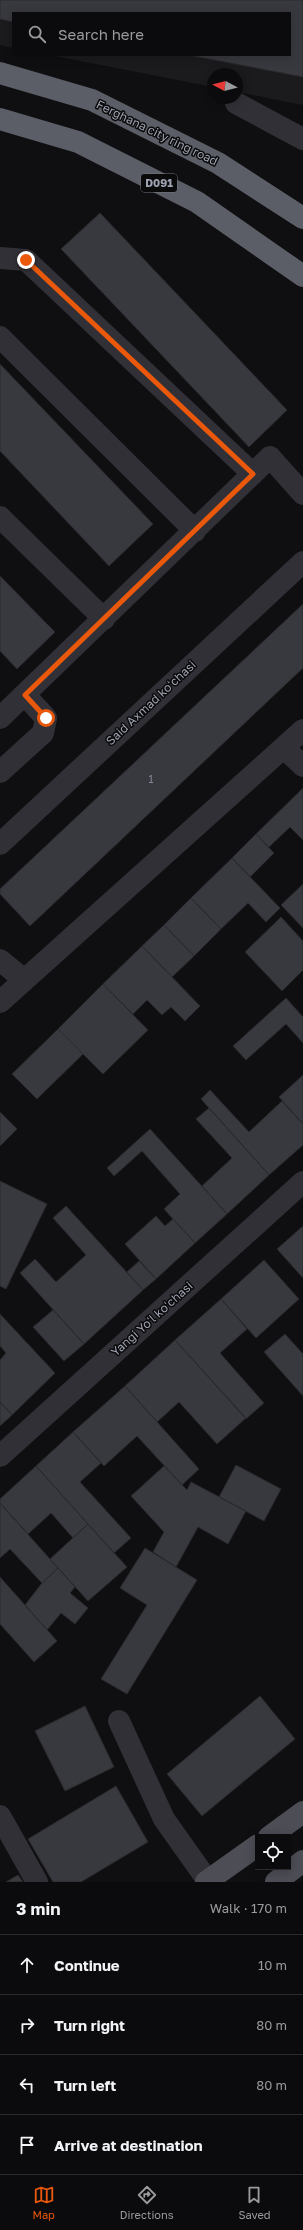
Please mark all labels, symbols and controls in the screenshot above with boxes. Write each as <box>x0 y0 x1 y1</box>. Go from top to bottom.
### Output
search box <box>12 12 291 56</box>
icon: search <box>26 23 48 45</box>
text: Search here <box>58 25 144 43</box>
north arrow <box>207 68 243 104</box>
street label: Ferghana city ring road <box>94 97 220 169</box>
road number: D091 <box>141 174 177 192</box>
route end <box>17 251 35 269</box>
street label: Said Axmad koʻchasi <box>103 657 199 748</box>
route start <box>37 709 55 727</box>
house number: 1 <box>149 773 154 785</box>
street label: Yangi Yoʻl koʻchasi <box>108 1278 196 1359</box>
map controls <box>255 1834 291 1870</box>
button: locate <box>255 1834 291 1870</box>
text: 3 min <box>16 1898 60 1919</box>
text: Walk · 170 m <box>210 1900 287 1916</box>
icon: ahead <box>16 1954 38 1976</box>
text: Continue <box>54 1956 120 1974</box>
text: 10 m <box>258 1957 287 1973</box>
icon: right <box>16 2014 38 2036</box>
text: Turn right <box>54 2016 125 2034</box>
text: 80 m <box>256 2017 287 2033</box>
icon: left <box>16 2074 38 2096</box>
text: Turn left <box>54 2076 116 2094</box>
text: 80 m <box>256 2077 287 2093</box>
icon: arrive <box>16 2134 38 2156</box>
text: Arrive at destination <box>54 2136 203 2154</box>
tab: Map <box>32 2184 55 2221</box>
tab: Directions <box>120 2184 174 2221</box>
tab: Saved <box>238 2184 271 2221</box>

